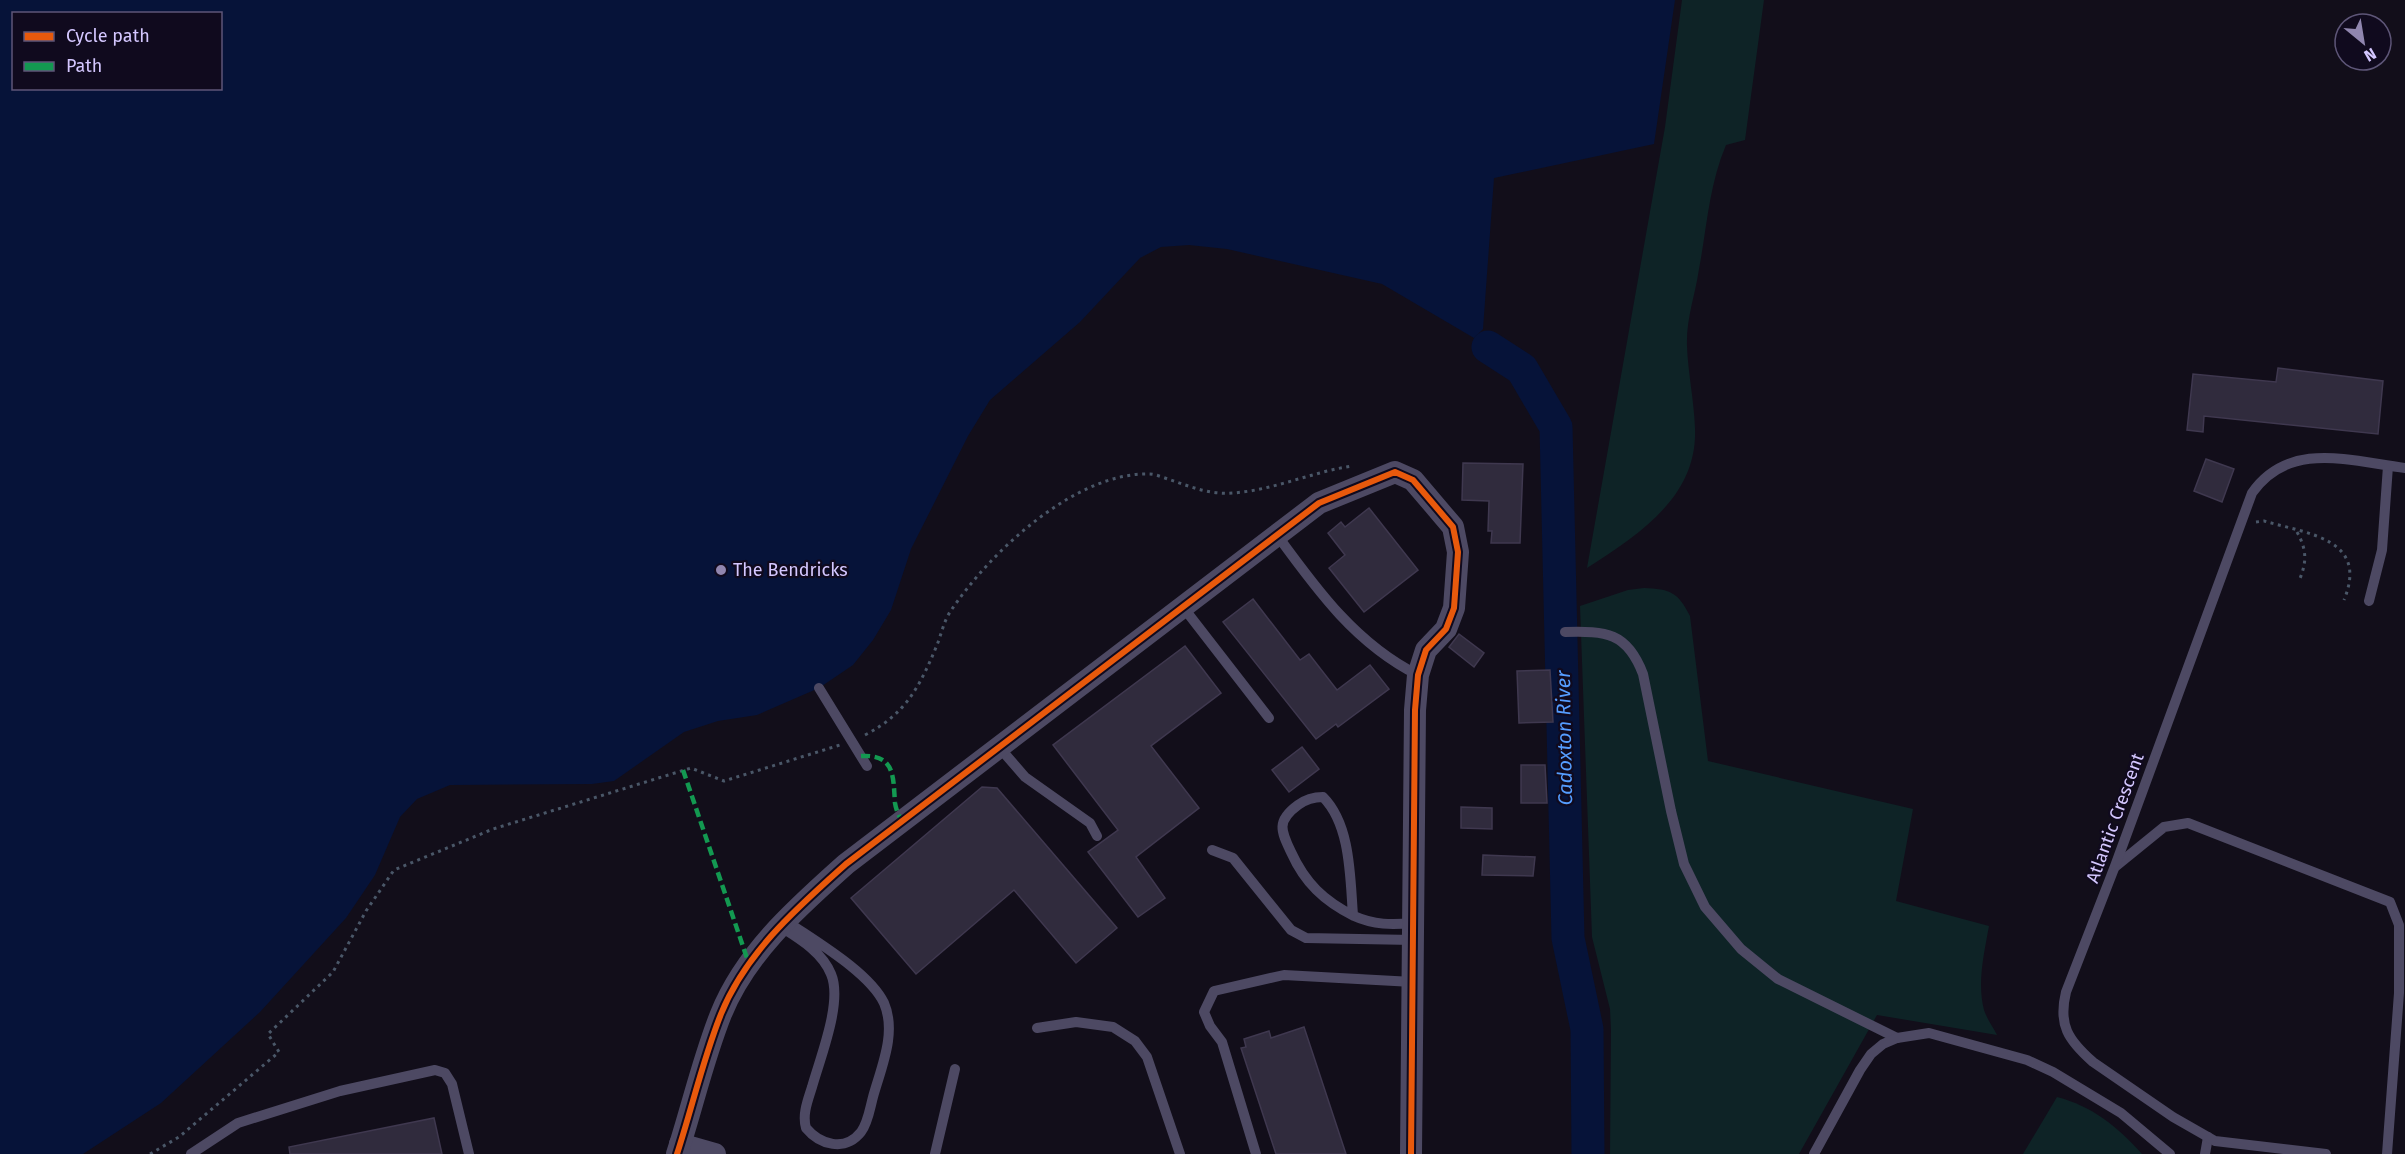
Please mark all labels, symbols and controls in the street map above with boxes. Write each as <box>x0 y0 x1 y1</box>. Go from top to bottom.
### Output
legend <box>12 12 222 90</box>
north arrow <box>2333 12 2393 72</box>
text: Cycle path <box>66 25 150 47</box>
text: N <box>2361 44 2380 65</box>
text: Path <box>66 55 102 77</box>
place label: The Bendricks <box>733 559 848 581</box>
marker: The Bendricks <box>714 563 728 577</box>
water label: Cadoxton River <box>1551 669 1577 806</box>
street label: Atlantic Crescent <box>2081 750 2149 886</box>

